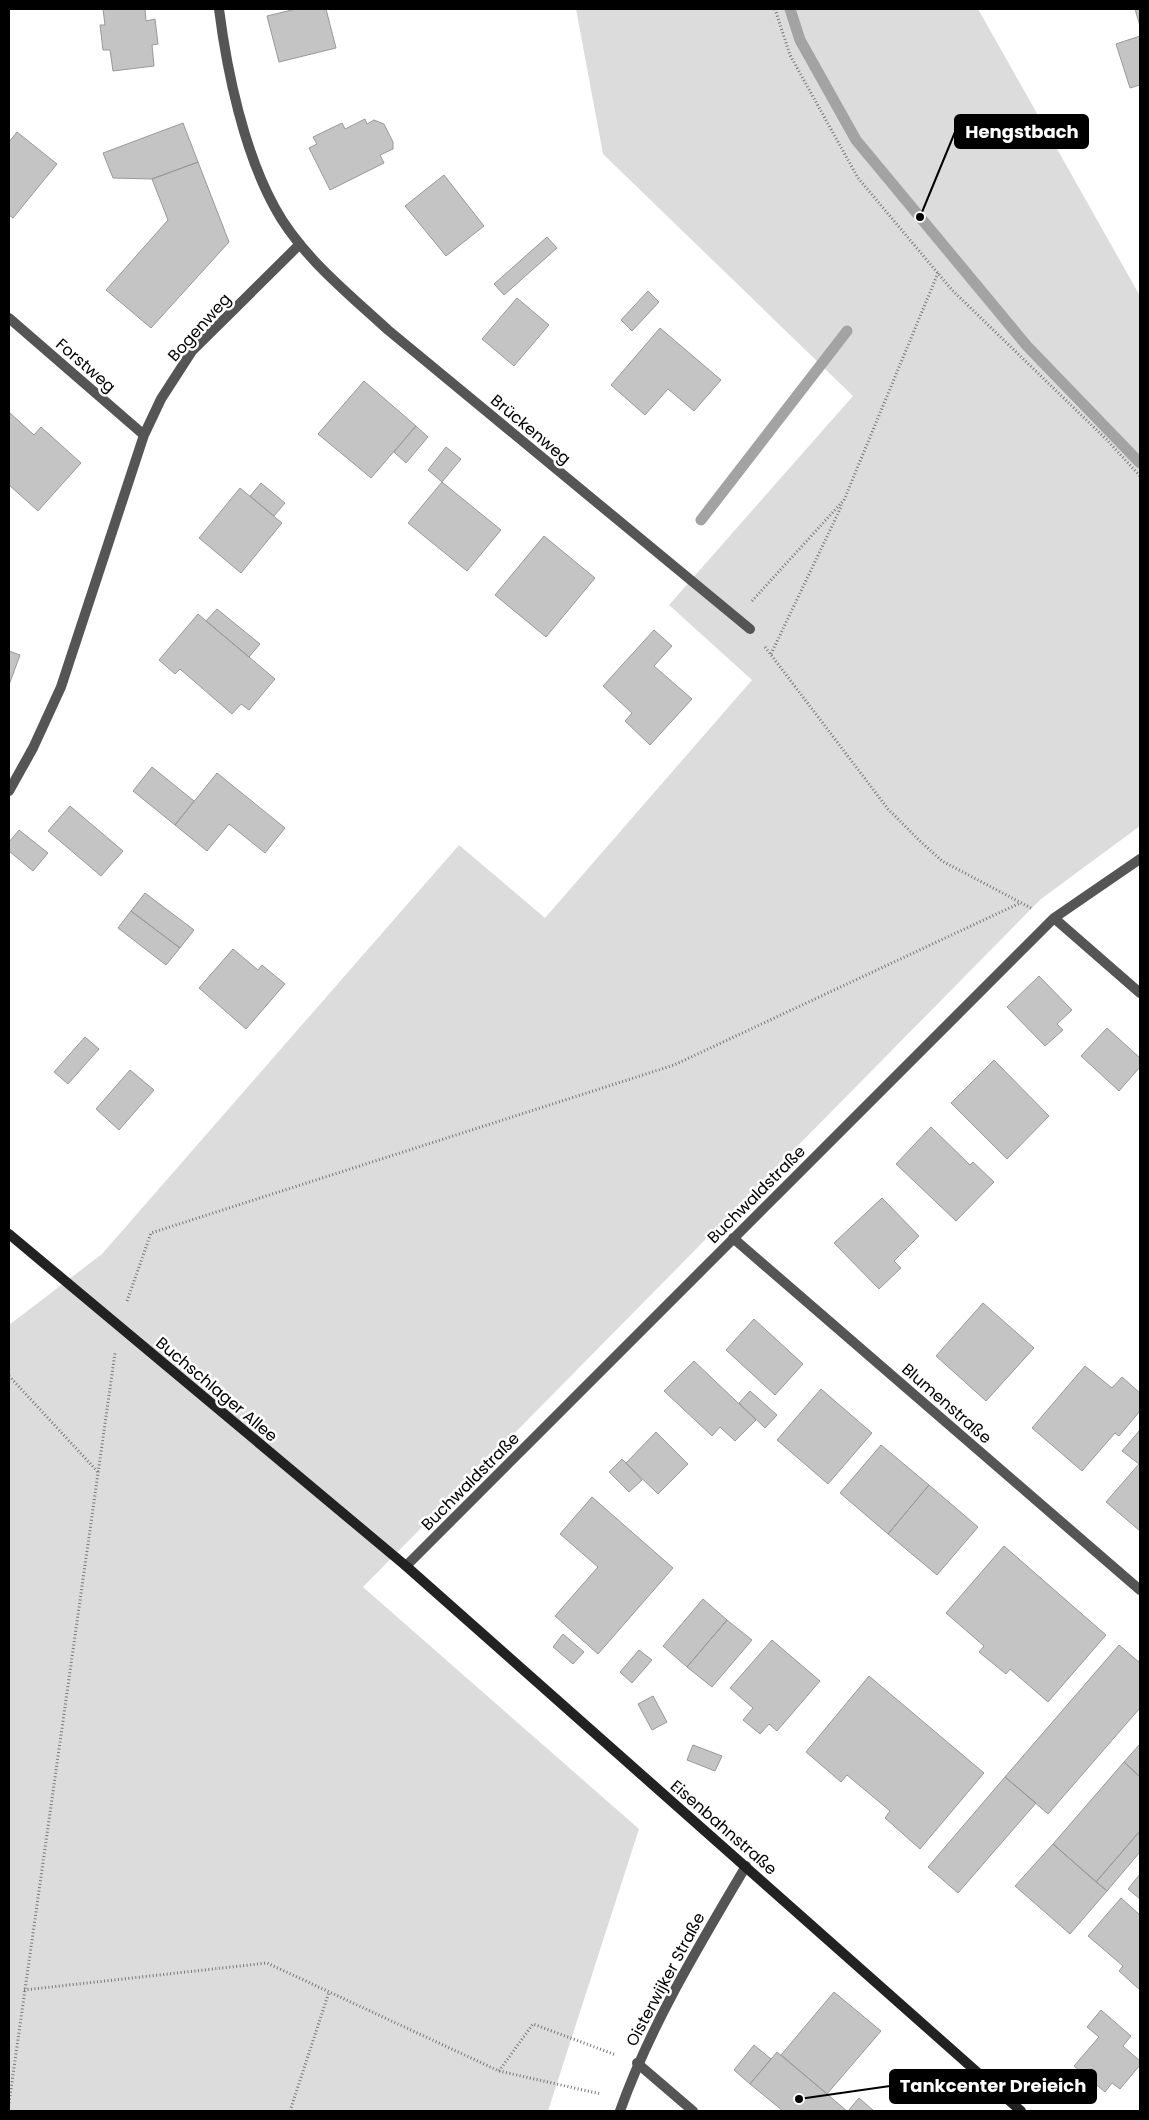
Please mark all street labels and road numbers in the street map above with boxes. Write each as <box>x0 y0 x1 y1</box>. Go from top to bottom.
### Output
street label: Bogenweg <box>162 288 236 367</box>
street label: Forstweg <box>51 333 121 398</box>
street label: Brückenweg <box>486 389 576 470</box>
street label: Buchwaldstraße <box>702 1140 811 1249</box>
street label: Buchschlager Allee <box>151 1332 283 1447</box>
street label: Blumenstraße <box>897 1358 997 1449</box>
street label: Buchwaldstraße <box>416 1427 525 1536</box>
street label: Eisenbahnstraße <box>665 1775 782 1880</box>
street label: Oisterwijker Straße <box>620 1908 711 2050</box>

